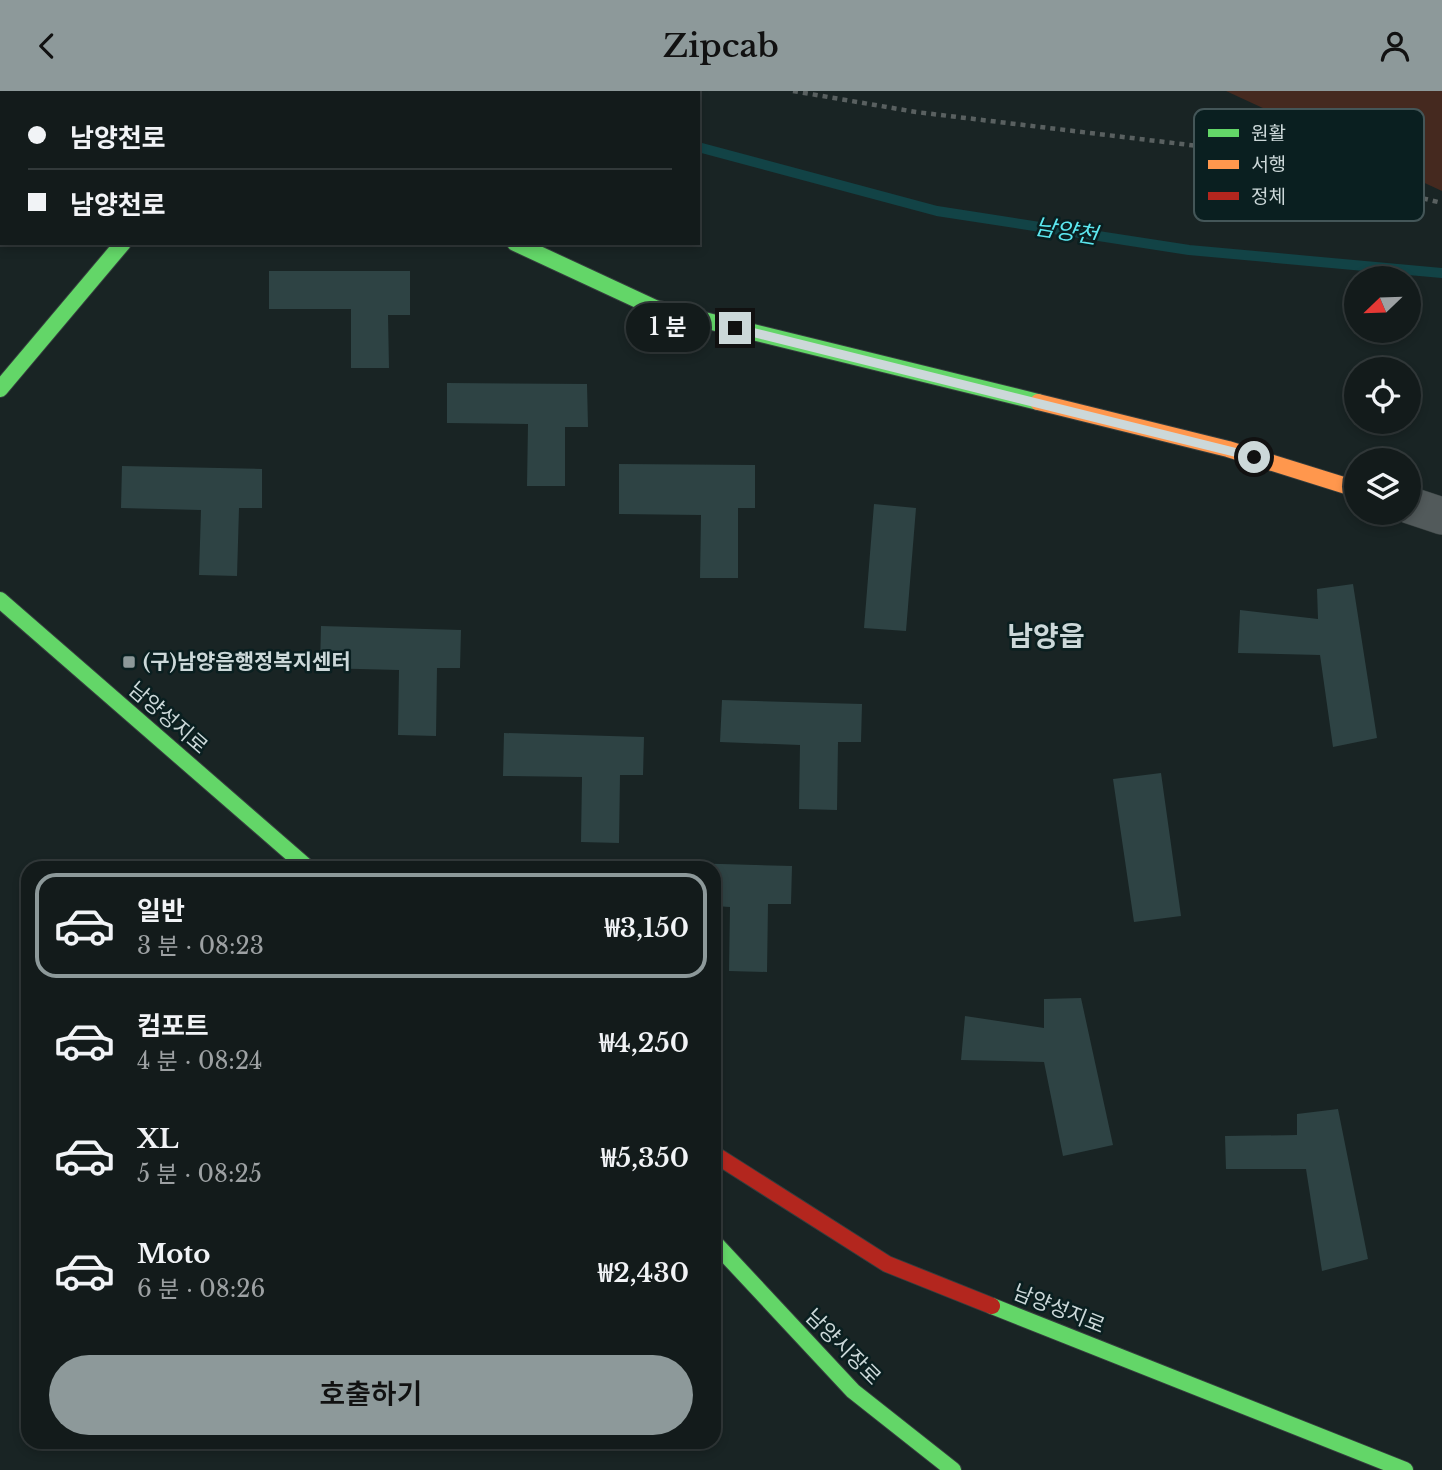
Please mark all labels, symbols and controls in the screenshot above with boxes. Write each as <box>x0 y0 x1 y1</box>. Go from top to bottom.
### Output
text: Zipcab <box>663 26 779 66</box>
icon: back <box>28 27 66 65</box>
icon: person <box>1376 27 1414 65</box>
legend <box>1194 109 1424 221</box>
text: 남양천로 <box>70 122 166 154</box>
text: 원활 <box>1251 122 1286 145</box>
text: 서행 <box>1251 153 1286 176</box>
text: 정체 <box>1251 185 1286 208</box>
text: 남양천로 <box>70 189 166 221</box>
water label: 남양천 <box>1032 212 1102 250</box>
north arrow <box>1344 266 1421 343</box>
map controls <box>1344 266 1421 525</box>
callout: 1 분 <box>626 303 710 353</box>
route end <box>719 312 751 344</box>
text: 1 분 <box>649 313 687 341</box>
button: locate <box>1344 357 1421 434</box>
route start <box>1238 441 1270 473</box>
button: layers <box>1344 448 1421 525</box>
district label: 남양읍 <box>1007 619 1085 654</box>
place label: (구)남양읍행정복지센터 <box>143 649 351 675</box>
marker: (구)남양읍행정복지센터 <box>121 654 137 670</box>
street label: 남양성지로 <box>123 676 213 760</box>
icon: car <box>53 894 116 957</box>
text: 일반 <box>137 895 185 927</box>
text: ₩3,150 <box>605 912 689 944</box>
text: 3 분 · 08:23 <box>137 932 264 960</box>
icon: car <box>53 1009 116 1072</box>
text: 컴포트 <box>137 1010 209 1042</box>
text: ₩4,250 <box>599 1027 689 1059</box>
text: 4 분 · 08:24 <box>137 1047 263 1075</box>
text: XL <box>137 1123 179 1155</box>
icon: car <box>53 1124 116 1187</box>
text: ₩5,350 <box>601 1142 689 1174</box>
text: 5 분 · 08:25 <box>137 1160 262 1188</box>
text: Moto <box>137 1238 210 1270</box>
icon: car <box>53 1239 116 1302</box>
text: ₩2,430 <box>598 1257 689 1289</box>
text: 6 분 · 08:26 <box>137 1275 265 1303</box>
street label: 남양성지로 <box>1009 1279 1109 1339</box>
street label: 남양시장로 <box>800 1304 886 1390</box>
button: 호출하기 <box>49 1355 693 1435</box>

